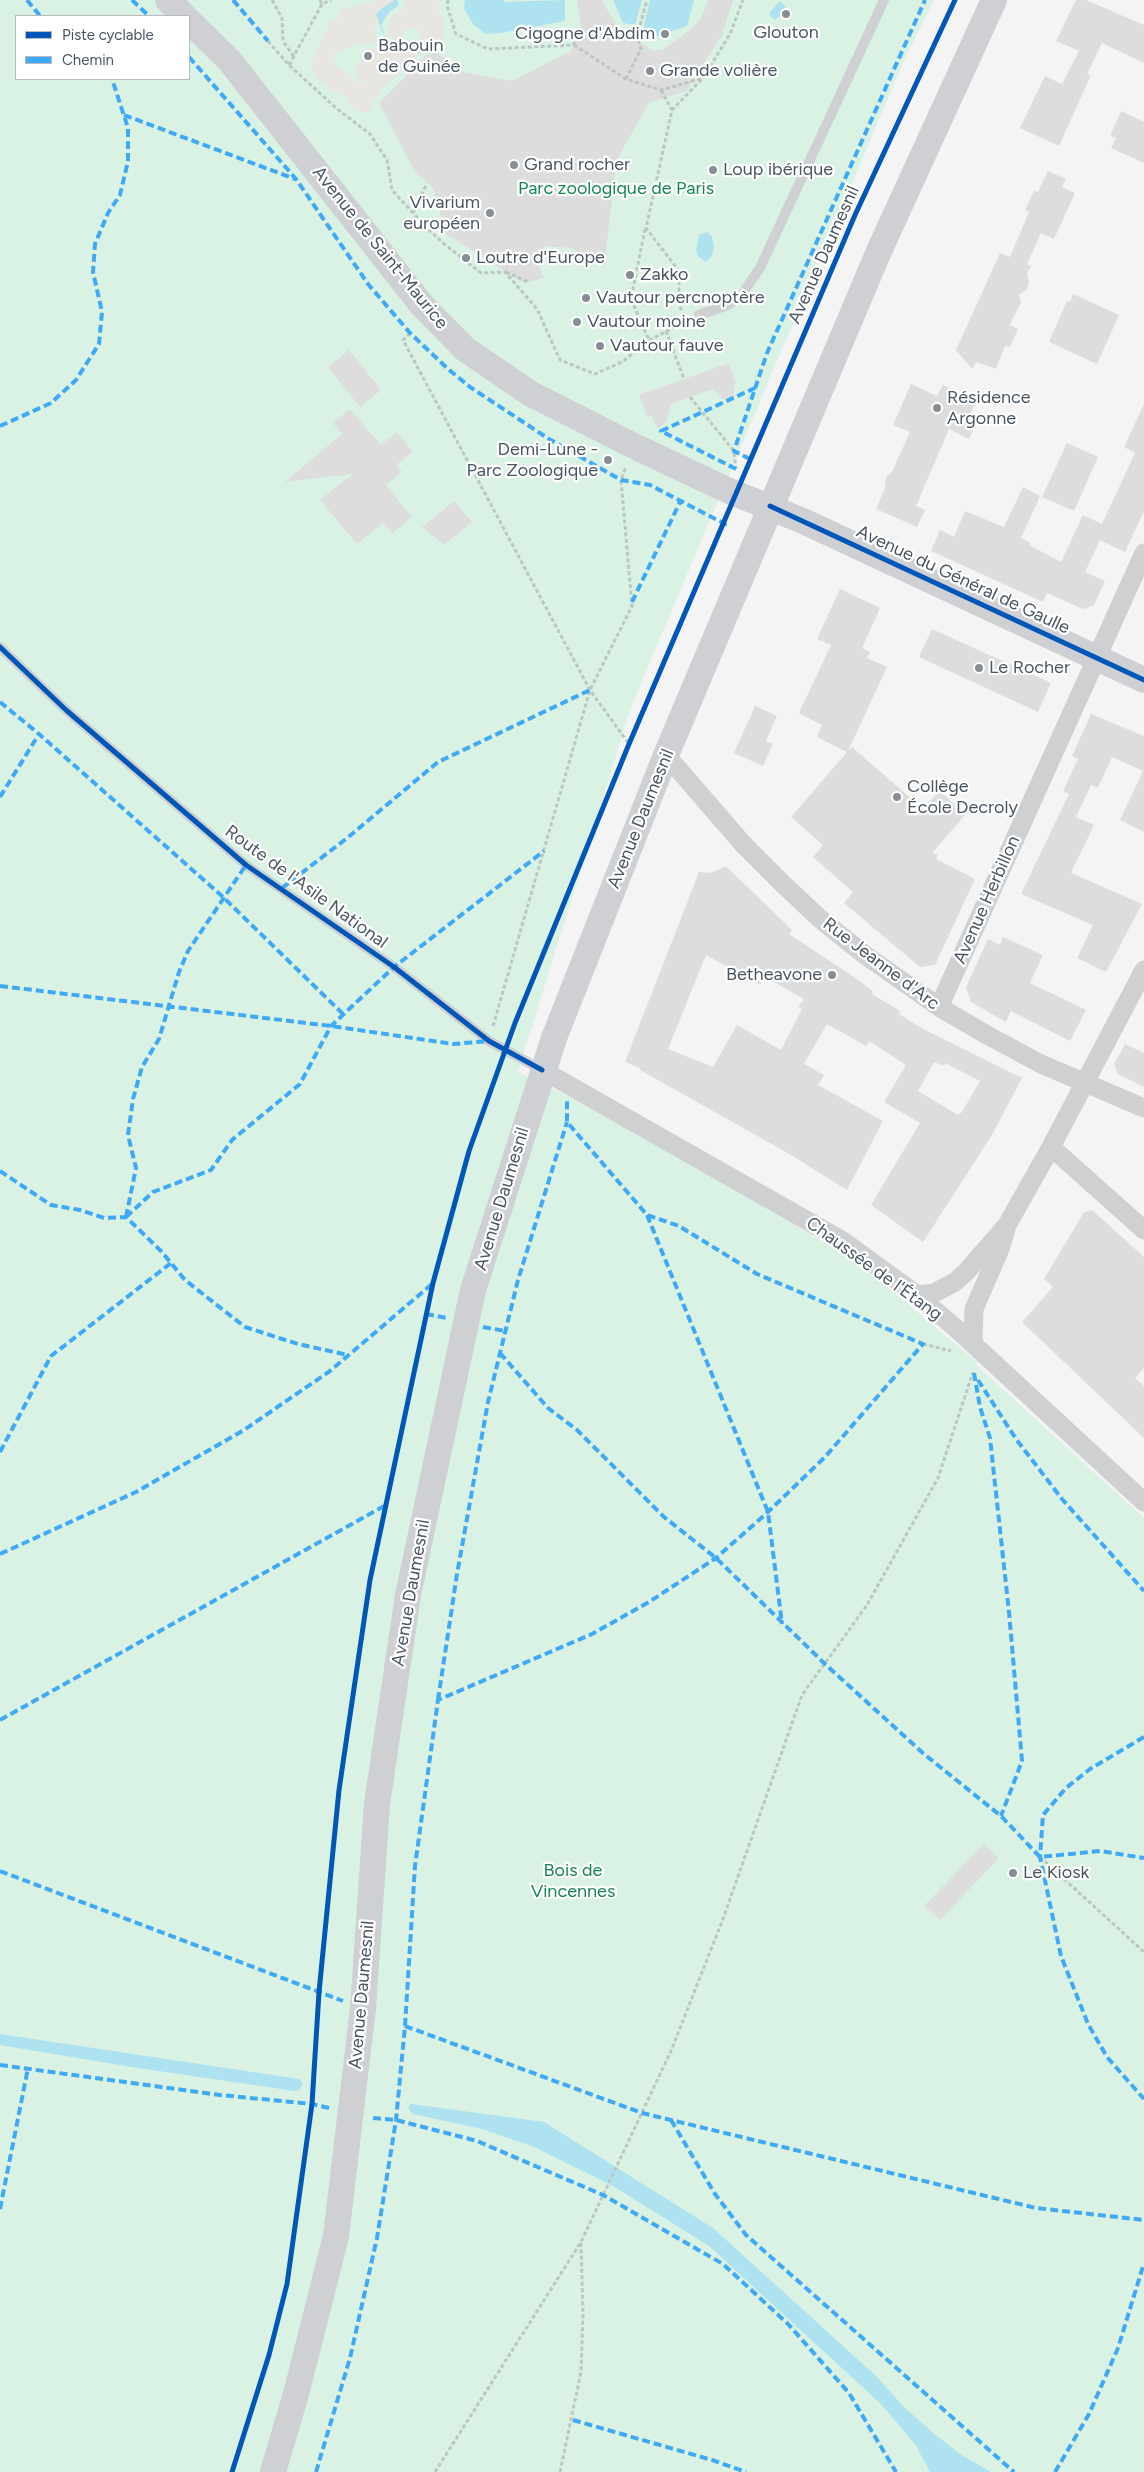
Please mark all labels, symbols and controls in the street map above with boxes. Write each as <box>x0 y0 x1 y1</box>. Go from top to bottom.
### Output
marker: Glouton <box>780 8 792 20</box>
legend <box>15 15 190 80</box>
place label: Glouton <box>753 22 819 44</box>
place label: Cigogne d'Abdim <box>515 23 655 45</box>
text: Piste cyclable <box>62 26 154 44</box>
marker: Cigogne d'Abdim <box>659 28 671 40</box>
place label: Babouin de Guinée <box>378 35 460 78</box>
marker: Babouin de Guinée <box>362 50 374 62</box>
text: Chemin <box>62 51 114 69</box>
place label: Grande volière <box>660 60 777 82</box>
marker: Grande volière <box>644 65 656 77</box>
place label: Grand rocher <box>524 154 630 176</box>
marker: Grand rocher <box>508 159 520 171</box>
place label: Loup ibérique <box>723 159 833 181</box>
street label: Avenue de Saint-Maurice <box>308 162 452 334</box>
marker: Loup ibérique <box>707 164 719 176</box>
park label: Parc zoologique de Paris <box>518 178 714 200</box>
street label: Avenue Daumesnil <box>784 183 864 327</box>
place label: Vivarium européen <box>403 192 480 234</box>
marker: Vivarium européen <box>484 207 496 219</box>
place label: Loutre d'Europe <box>476 247 605 269</box>
marker: Loutre d'Europe <box>460 252 472 264</box>
place label: Zakko <box>640 264 688 286</box>
marker: Zakko <box>624 269 636 281</box>
place label: Vautour percnoptère <box>596 287 765 309</box>
marker: Vautour percnoptère <box>580 292 592 304</box>
place label: Vautour moine <box>587 311 706 333</box>
marker: Vautour moine <box>571 316 583 328</box>
place label: Vautour fauve <box>610 335 724 357</box>
marker: Vautour fauve <box>594 340 606 352</box>
place label: Résidence Argonne <box>947 387 1031 429</box>
marker: Résidence Argonne <box>931 402 943 414</box>
place label: Demi-Lune - Parc Zoologique <box>466 439 598 482</box>
marker: Demi-Lune - Parc Zoologique <box>602 454 614 466</box>
street label: Avenue du Général de Gaulle <box>853 521 1073 639</box>
place label: Le Rocher <box>989 657 1070 679</box>
marker: Le Rocher <box>973 662 985 674</box>
street label: Avenue Daumesnil <box>603 746 679 892</box>
place label: Collège École Decroly <box>907 776 1018 819</box>
marker: Collège École Decroly <box>891 791 903 803</box>
street label: Route de l'Asile National <box>220 821 392 953</box>
street label: Avenue Herbillon <box>949 833 1025 967</box>
street label: Rue Jeanne d'Arc <box>818 913 944 1015</box>
place label: Betheavone <box>726 964 822 986</box>
marker: Betheavone <box>826 969 838 981</box>
street label: Avenue Daumesnil <box>470 1125 534 1273</box>
street label: Chaussée de l'Étang <box>802 1212 946 1326</box>
street label: Avenue Daumesnil <box>387 1518 435 1668</box>
park label: Bois de Vincennes <box>531 1860 615 1902</box>
place label: Le Kiosk <box>1023 1862 1089 1884</box>
marker: Le Kiosk <box>1007 1867 1019 1879</box>
street label: Avenue Daumesnil <box>345 1920 379 2070</box>

